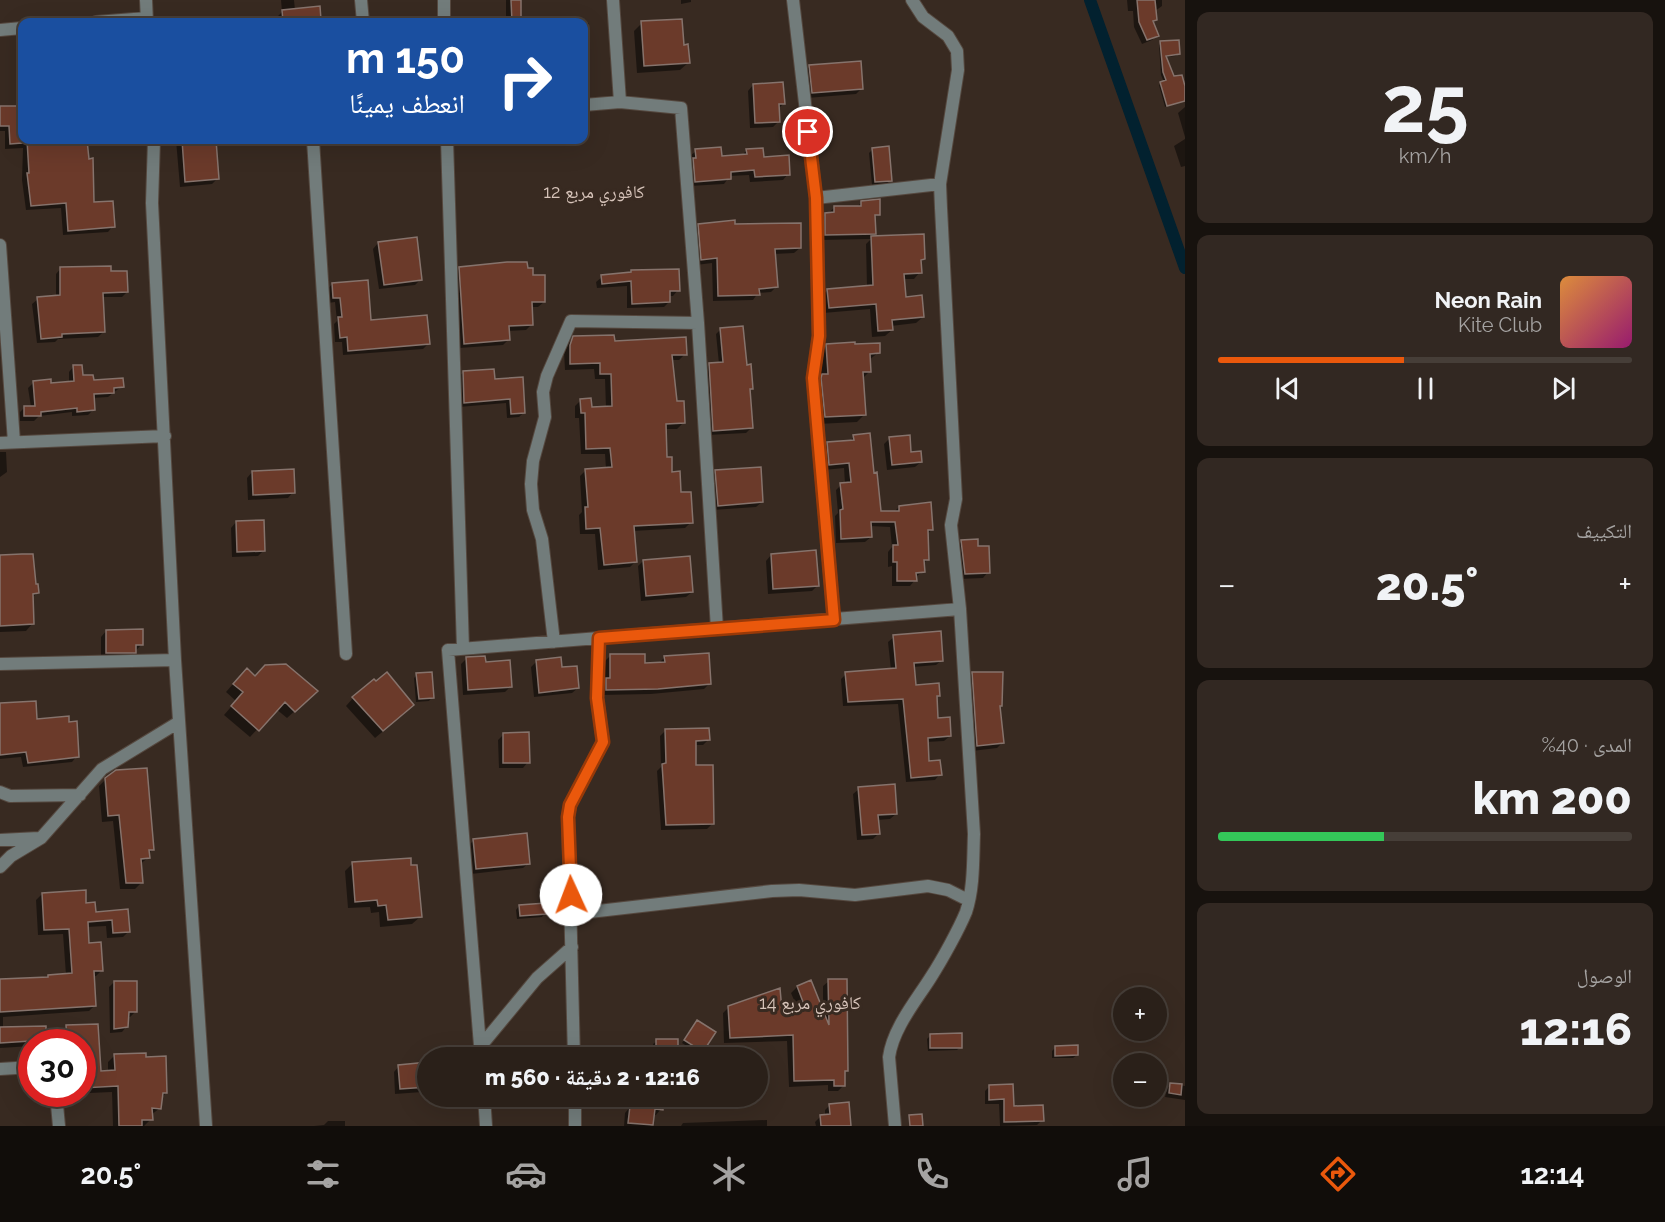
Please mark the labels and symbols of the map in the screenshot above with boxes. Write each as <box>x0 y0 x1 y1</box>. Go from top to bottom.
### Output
pin <box>782 106 833 157</box>
district label: كافوري مربع 12 <box>543 181 645 207</box>
position arrow <box>539 863 603 927</box>
district label: كافوري مربع 14 <box>759 992 861 1018</box>
speed limit sign: 30 <box>18 1029 96 1107</box>

